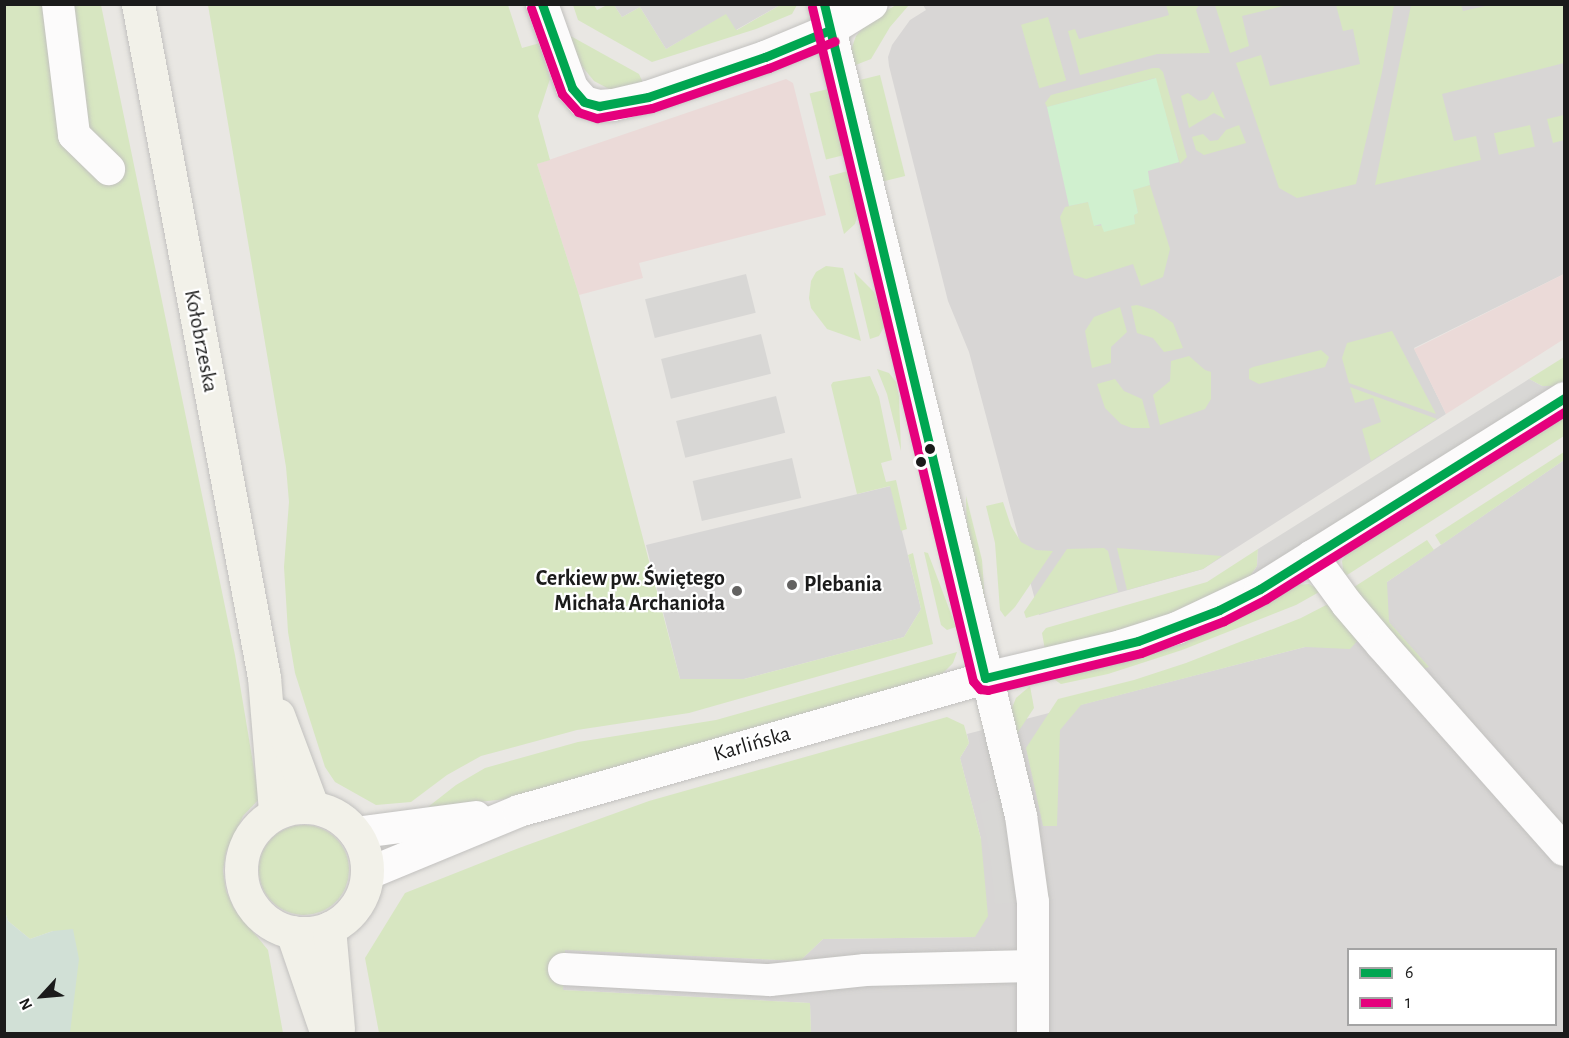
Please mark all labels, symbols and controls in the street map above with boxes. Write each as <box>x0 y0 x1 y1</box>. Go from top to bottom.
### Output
street label: Kołobrzeska <box>178 288 224 394</box>
unlabelled marker <box>924 443 936 455</box>
unlabelled marker <box>915 456 927 468</box>
place label: Cerkiew pw. Świętego Michała Archanioła <box>536 565 725 616</box>
place label: Plebania <box>804 572 882 598</box>
marker: Plebania <box>785 578 799 592</box>
marker: Cerkiew pw. Świętego Michała Archanioła <box>730 584 744 598</box>
street label: Karlińska <box>710 720 794 768</box>
legend <box>1347 948 1557 1026</box>
text: 6 <box>1405 964 1413 982</box>
north arrow <box>12 966 72 1026</box>
text: 1 <box>1405 994 1411 1012</box>
text: N <box>16 995 35 1012</box>

